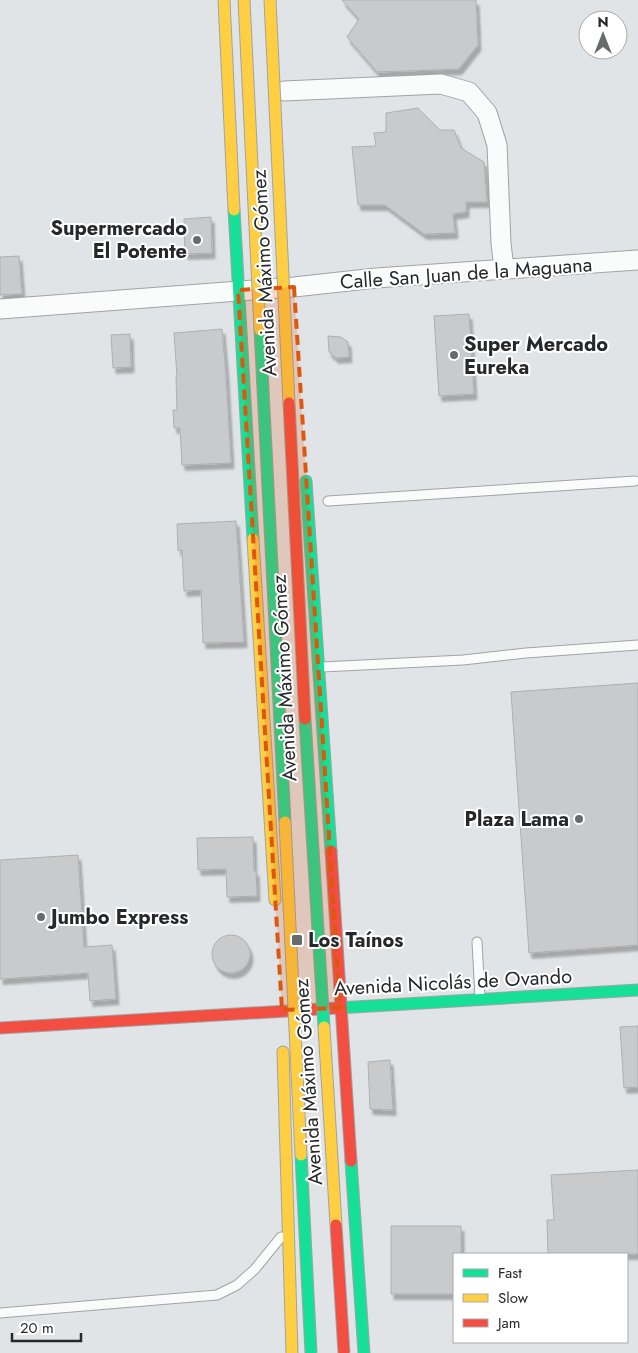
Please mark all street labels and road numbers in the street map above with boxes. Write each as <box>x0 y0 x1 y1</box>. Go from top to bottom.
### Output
street label: Avenida Máximo Gómez <box>245 169 284 377</box>
street label: Calle San Juan de la Maguana <box>339 250 593 297</box>
street label: Avenida Máximo Gómez <box>265 574 304 782</box>
street label: Avenida Nicolás de Ovando <box>333 962 573 1003</box>
street label: Avenida Máximo Gómez <box>287 978 330 1186</box>

